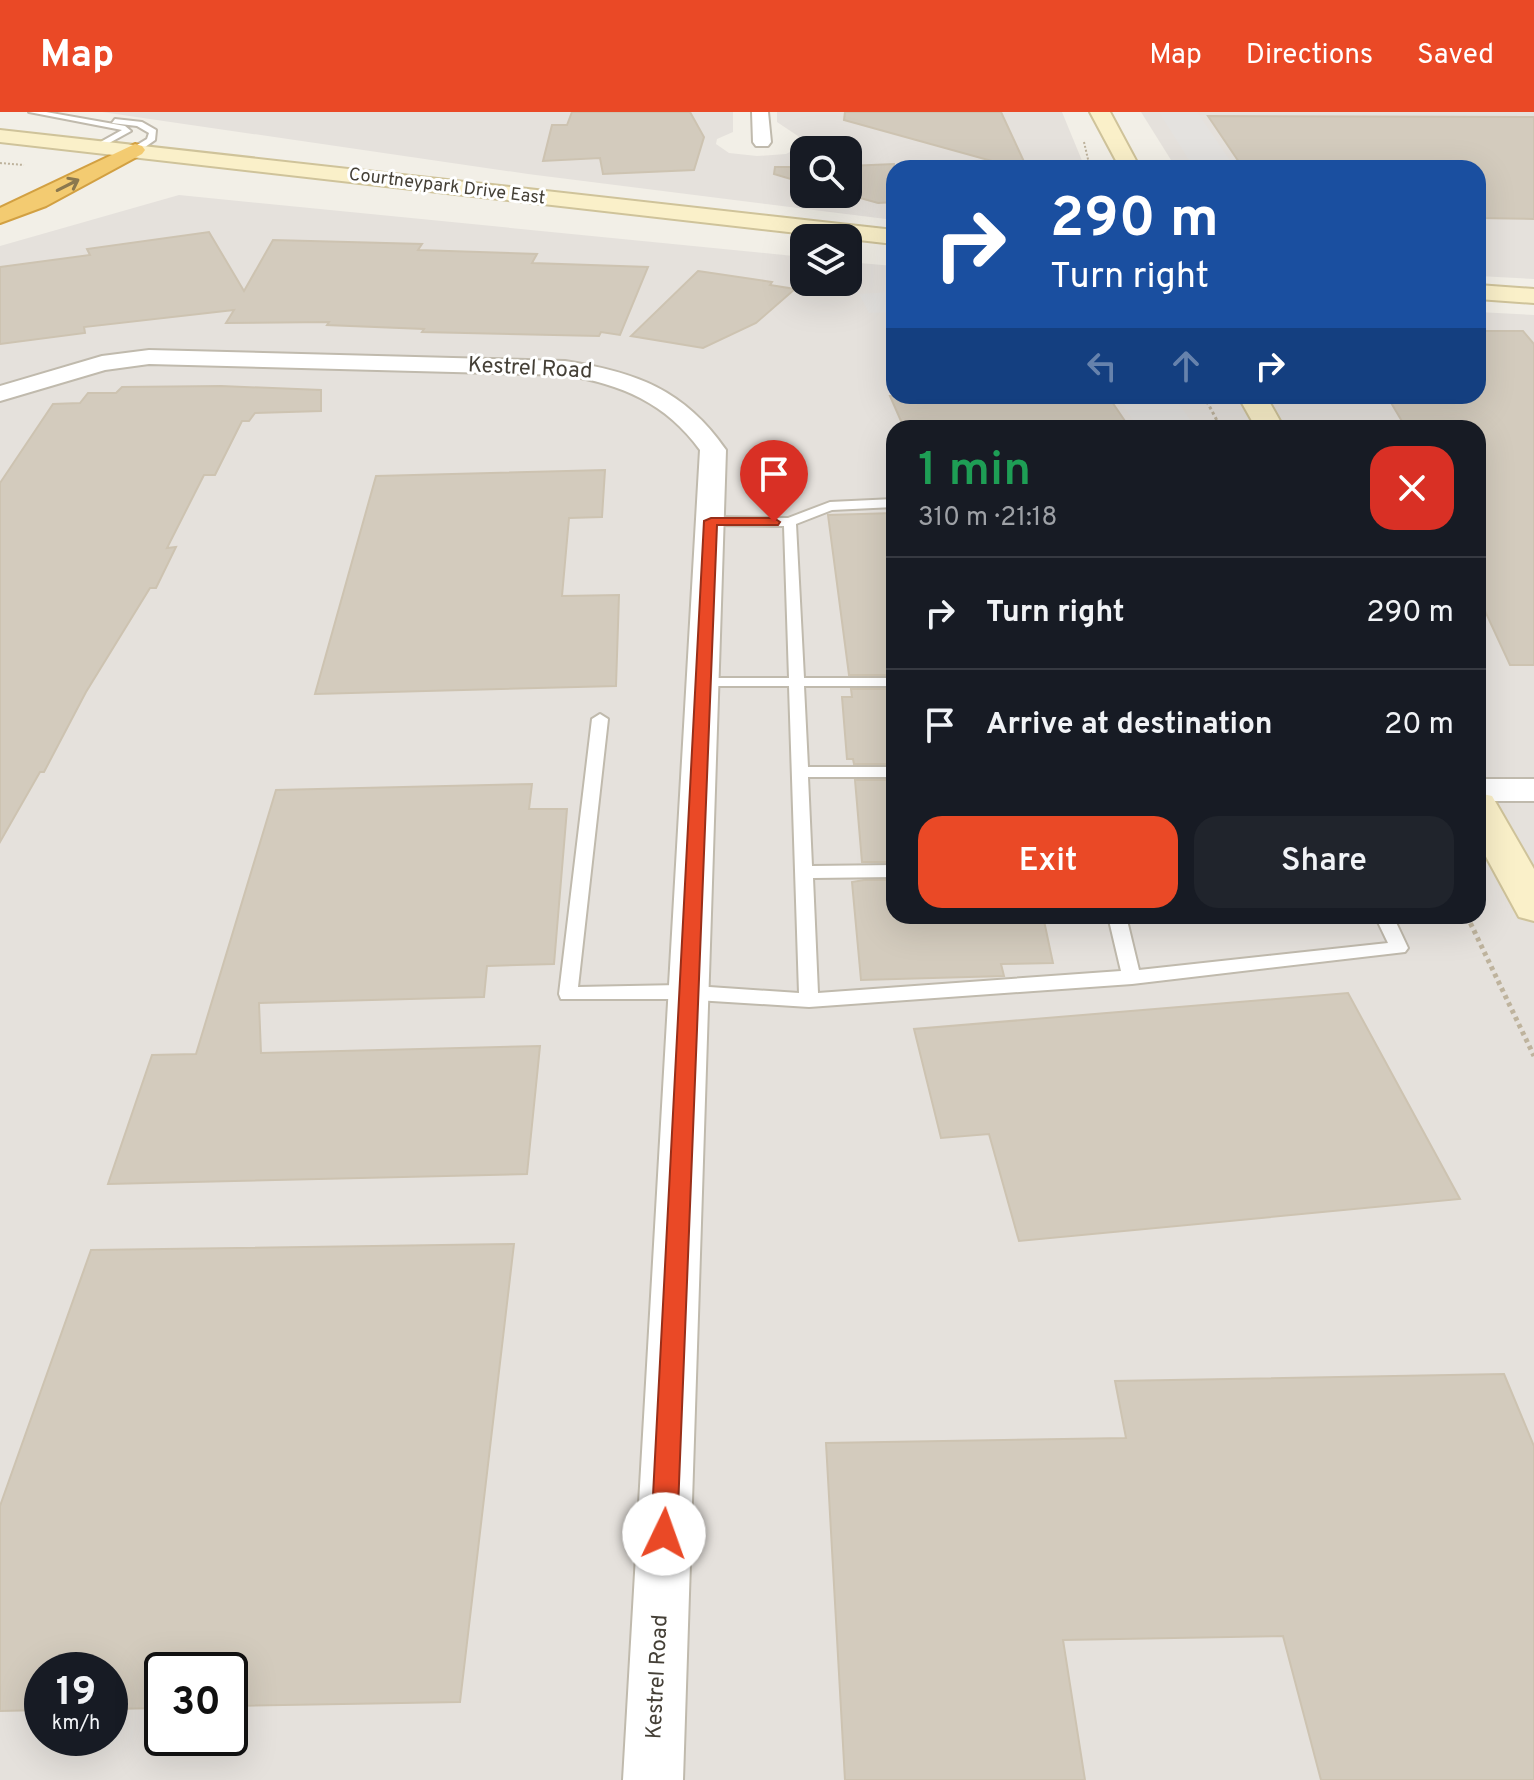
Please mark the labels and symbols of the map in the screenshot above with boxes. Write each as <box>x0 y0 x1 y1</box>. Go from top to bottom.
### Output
street label: Courtneypark Drive East <box>347 164 547 210</box>
one-way arrow <box>56 177 80 193</box>
street label: Kestrel Road <box>467 352 593 386</box>
pin <box>740 440 808 522</box>
position arrow <box>622 1492 706 1576</box>
street label: Kestrel Road <box>641 1614 675 1740</box>
speed limit sign: 30 <box>144 1652 248 1756</box>

